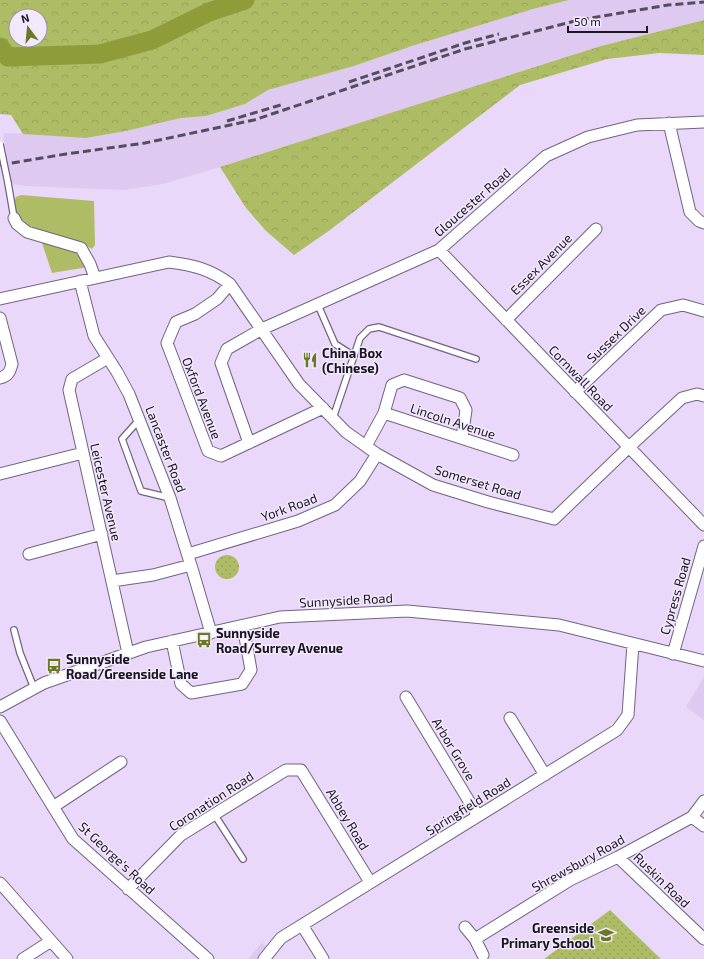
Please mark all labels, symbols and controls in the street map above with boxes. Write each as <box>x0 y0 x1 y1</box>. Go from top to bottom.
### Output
north arrow <box>8 8 48 48</box>
scale bar <box>568 8 647 34</box>
text: N <box>19 11 31 25</box>
text: 50 m <box>574 14 601 28</box>
street label: Gloucester Road <box>430 164 514 240</box>
street label: Essex Avenue <box>507 230 575 298</box>
street label: Sussex Drive <box>583 302 649 366</box>
street label: Cornwall Road <box>546 342 616 414</box>
place label: China Box (Chinese) <box>322 345 383 376</box>
restaurant icon: China Box (Chinese) <box>301 351 319 369</box>
street label: Oxford Avenue <box>179 355 225 441</box>
street label: Lincoln Avenue <box>408 400 498 442</box>
street label: Lancaster Road <box>142 404 190 494</box>
street label: Leicester Avenue <box>87 442 125 542</box>
street label: Somerset Road <box>433 461 523 503</box>
street label: York Road <box>259 489 319 525</box>
street label: Cypress Road <box>656 555 694 637</box>
street label: Sunnyside Road <box>299 590 393 610</box>
place label: Sunnyside Road/Surrey Avenue <box>216 625 343 656</box>
bus stop icon: Sunnyside Road/Surrey Avenue <box>195 631 213 649</box>
place label: Sunnyside Road/Greenside Lane <box>66 651 198 682</box>
bus stop icon: Sunnyside Road/Greenside Lane <box>45 657 63 675</box>
street label: Arbor Grove <box>429 715 479 783</box>
street label: Coronation Road <box>166 768 256 834</box>
street label: Springfield Road <box>423 773 513 839</box>
street label: Abbey Road <box>323 785 373 853</box>
street label: St George's Road <box>75 818 159 898</box>
street label: Shrewsbury Road <box>529 831 627 895</box>
street label: Ruskin Road <box>630 849 694 911</box>
place label: Greenside Primary School <box>501 920 595 951</box>
school or university icon: Greenside Primary School <box>597 926 615 944</box>

